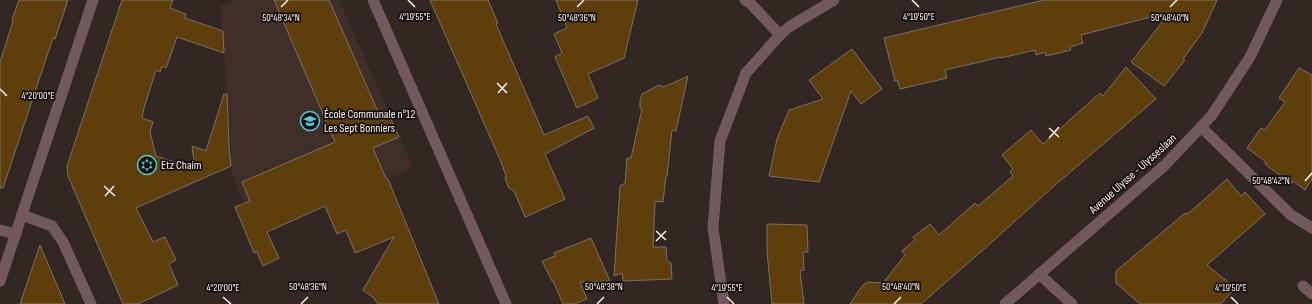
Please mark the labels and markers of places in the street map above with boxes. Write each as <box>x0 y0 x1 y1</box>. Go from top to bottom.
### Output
place label: École Communale n°12 Les Sept Bonniers <box>324 107 415 136</box>
school or university icon: École Communale n°12 Les Sept Bonniers <box>299 110 321 132</box>
synagogue icon: Etz Chaim <box>136 154 158 176</box>
place label: Etz Chaim <box>161 158 202 173</box>

